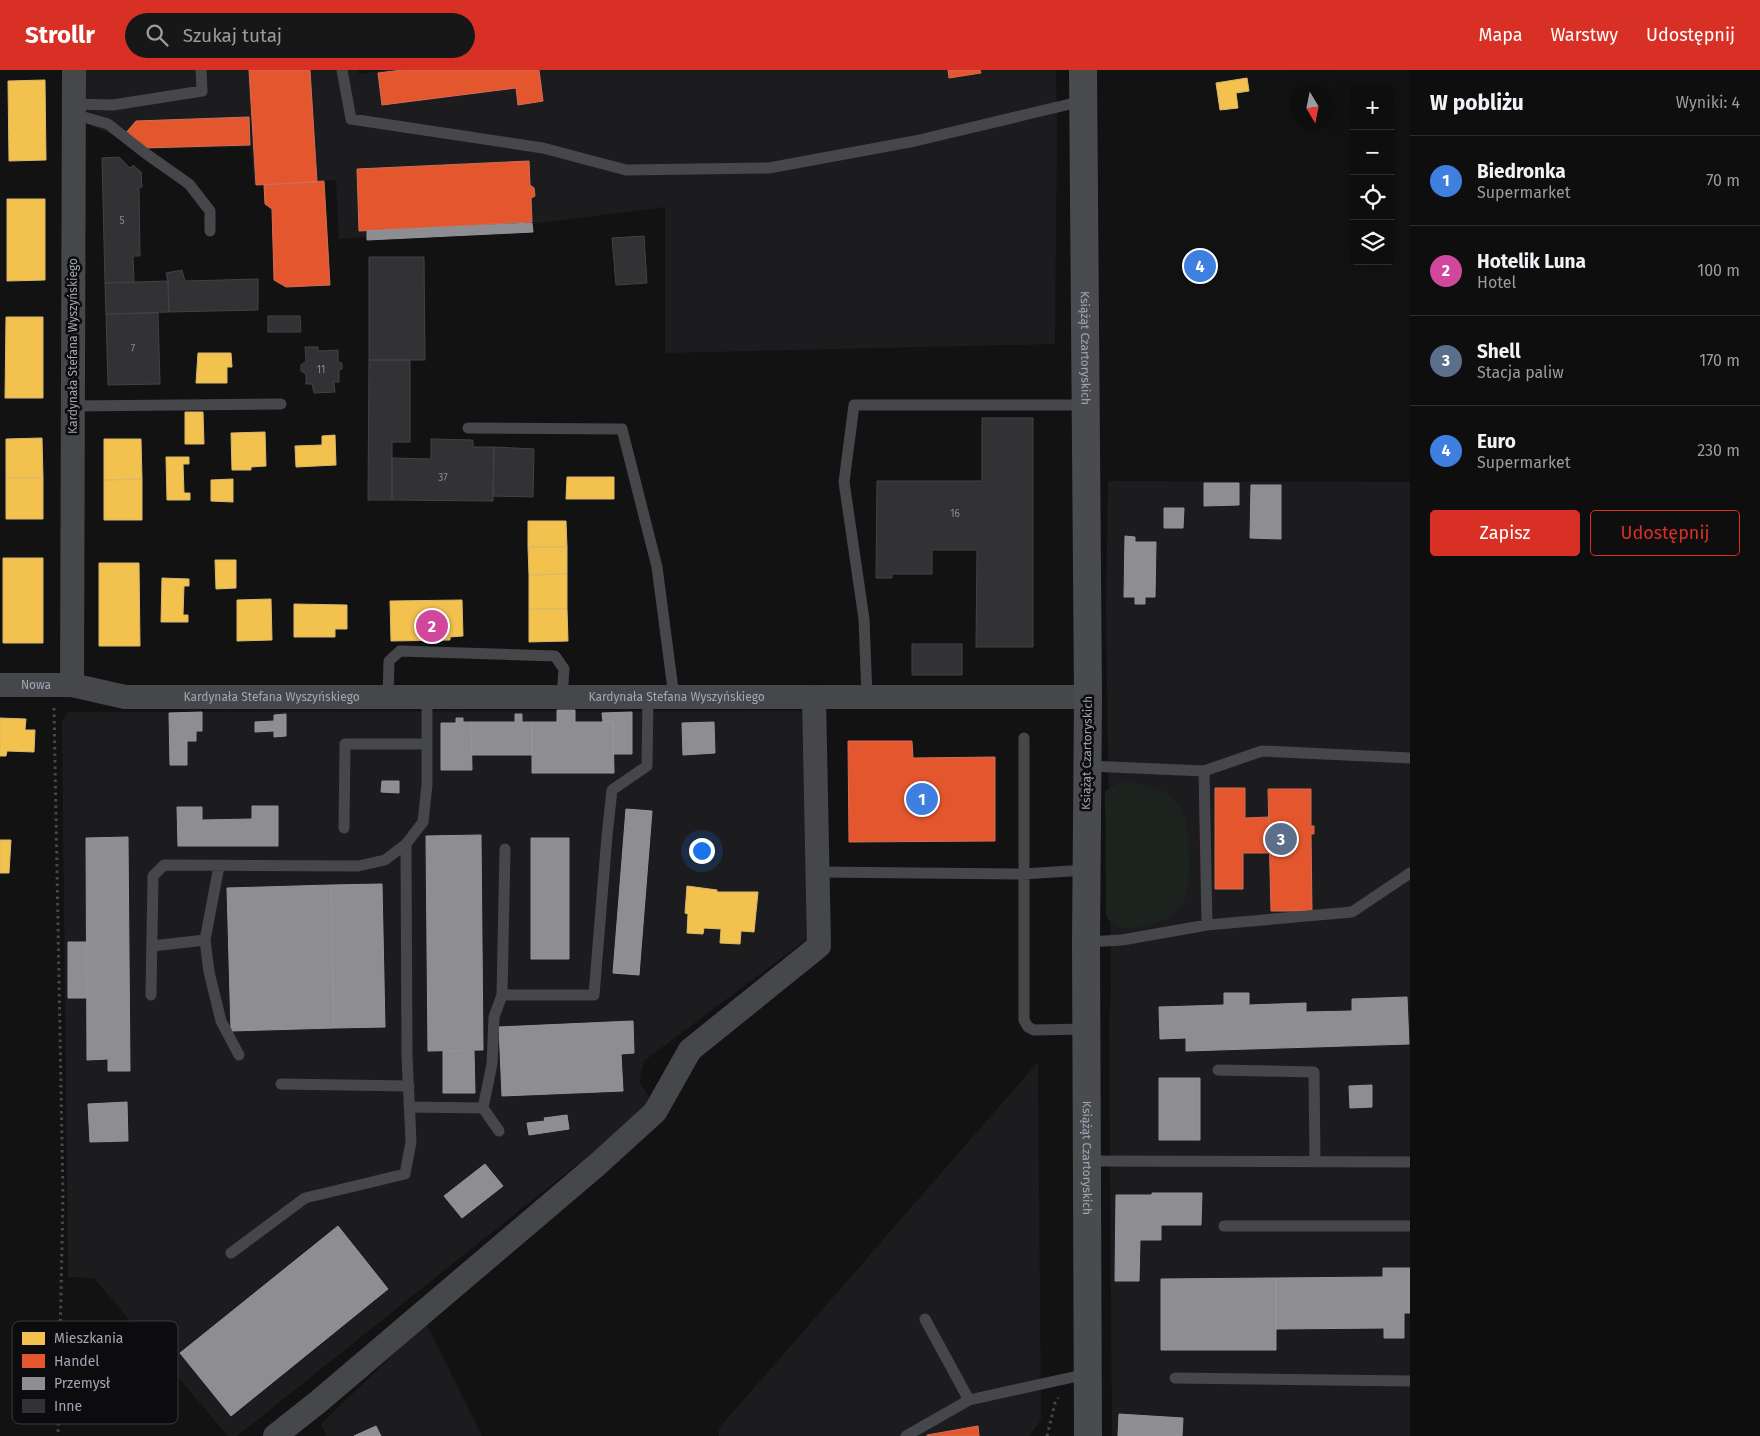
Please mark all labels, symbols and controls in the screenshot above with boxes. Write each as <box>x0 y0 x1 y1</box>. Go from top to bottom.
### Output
search box <box>125 13 475 58</box>
text: Strollr <box>25 21 95 49</box>
icon: search <box>143 21 171 49</box>
text: Szukaj tutaj <box>183 24 282 47</box>
text: Mapa <box>1478 24 1523 46</box>
text: Warstwy <box>1551 24 1618 46</box>
text: Udostępnij <box>1646 24 1735 46</box>
north arrow <box>1290 85 1335 130</box>
map controls <box>1350 85 1395 265</box>
button: + <box>1350 85 1395 130</box>
text: W pobliżu <box>1430 90 1524 116</box>
text: Wyniki: 4 <box>1676 93 1740 112</box>
button: − <box>1350 130 1395 175</box>
text: Biedronka <box>1477 160 1566 183</box>
text: 1 <box>1442 171 1450 190</box>
text: 70 m <box>1706 171 1740 190</box>
button: locate <box>1350 175 1395 220</box>
text: Supermarket <box>1477 183 1571 202</box>
house number: 5 <box>119 215 125 227</box>
button: layers <box>1350 220 1395 265</box>
pin: 4 <box>1184 247 1216 285</box>
text: Hotelik Luna <box>1477 250 1586 273</box>
street label: Kardynała Stefana Wyszyńskiego <box>66 258 80 434</box>
text: 2 <box>1442 261 1450 280</box>
text: 100 m <box>1697 261 1740 280</box>
text: Hotel <box>1477 273 1516 292</box>
street label: Książąt Czartoryskich <box>1078 291 1093 405</box>
text: Shell <box>1477 340 1521 363</box>
house number: 7 <box>131 343 136 355</box>
text: 3 <box>1442 351 1450 370</box>
text: 170 m <box>1699 351 1740 370</box>
text: Stacja paliw <box>1477 363 1564 382</box>
house number: 11 <box>317 364 325 376</box>
text: Euro <box>1477 430 1516 453</box>
text: 4 <box>1441 441 1451 460</box>
text: 230 m <box>1697 441 1740 460</box>
text: Supermarket <box>1477 453 1571 472</box>
house number: 37 <box>438 472 448 484</box>
house number: 16 <box>950 508 960 520</box>
button: Zapisz <box>1430 510 1580 556</box>
button: Udostępnij <box>1590 510 1740 556</box>
pin: 2 <box>416 607 448 645</box>
street label: Nowa <box>21 678 51 692</box>
street label: Kardynała Stefana Wyszyńskiego <box>183 690 360 704</box>
street label: Kardynała Stefana Wyszyńskiego <box>588 690 765 704</box>
street label: Książąt Czartoryskich <box>1079 696 1095 810</box>
pin: 1 <box>906 780 938 818</box>
pin: 3 <box>1265 820 1297 858</box>
your location <box>689 838 715 864</box>
street label: Książąt Czartoryskich <box>1080 1101 1094 1215</box>
legend <box>12 1321 178 1424</box>
text: Mieszkania <box>54 1330 123 1347</box>
text: Handel <box>54 1353 99 1370</box>
text: Przemysł <box>54 1375 111 1392</box>
text: Inne <box>54 1398 82 1415</box>

